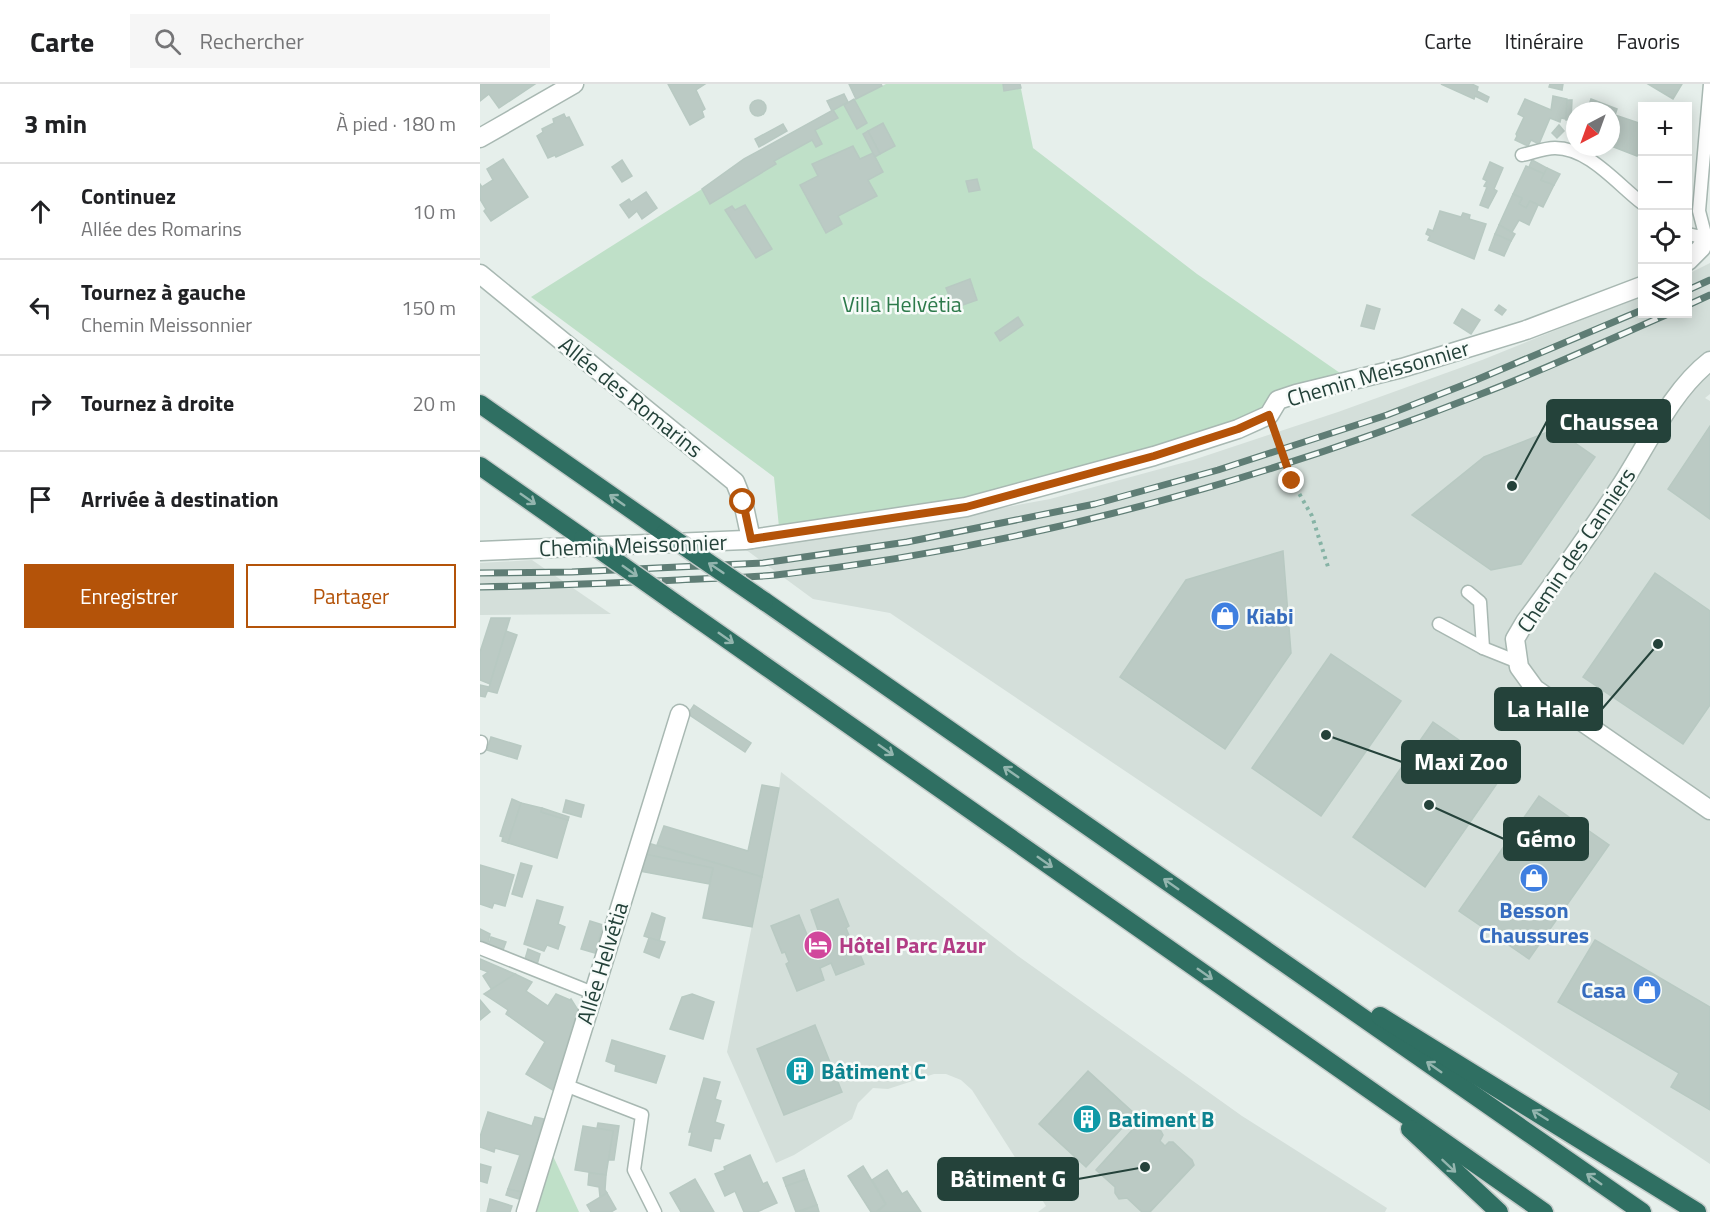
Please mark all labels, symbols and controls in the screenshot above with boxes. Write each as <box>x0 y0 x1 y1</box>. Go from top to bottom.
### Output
search box <box>130 14 550 68</box>
text: Carte <box>30 20 94 63</box>
text: Rechercher <box>199 24 304 58</box>
icon: search <box>151 25 184 58</box>
text: Carte <box>1424 25 1472 57</box>
text: Itinéraire <box>1505 25 1584 57</box>
text: Favoris <box>1617 25 1680 57</box>
north arrow <box>1566 102 1620 156</box>
map controls <box>1638 102 1692 318</box>
button: + <box>1638 102 1692 156</box>
text: 3 min <box>24 104 87 143</box>
text: À pied · 180 m <box>336 108 456 139</box>
button: − <box>1638 156 1692 210</box>
text: Continuez <box>81 179 176 213</box>
icon: ahead <box>24 195 57 228</box>
text: 10 m <box>412 196 456 227</box>
button: locate <box>1638 210 1692 264</box>
text: Allée des Romarins <box>81 213 242 244</box>
button: layers <box>1638 264 1692 318</box>
text: Tournez à gauche <box>81 275 246 309</box>
park label: Villa Helvétia <box>842 287 962 321</box>
icon: left <box>24 291 57 324</box>
text: 150 m <box>401 292 456 323</box>
text: Chemin Meissonnier <box>81 309 252 340</box>
street label: Allée des Romarins <box>552 328 710 466</box>
street label: Chemin Meissonnier <box>1283 331 1474 415</box>
text: Tournez à droite <box>81 386 234 420</box>
icon: right <box>24 387 57 420</box>
text: 20 m <box>412 388 456 419</box>
callout: Chaussea <box>1547 400 1670 442</box>
text: Chaussea <box>1560 403 1659 439</box>
street label: Chemin des Canniers <box>1508 461 1644 639</box>
route end <box>1278 467 1304 493</box>
text: Arrivée à destination <box>81 482 279 516</box>
icon: arrive <box>24 483 57 516</box>
route start <box>729 488 755 514</box>
one-way arrow <box>519 493 536 505</box>
one-way arrow <box>609 494 625 506</box>
street label: Chemin Meissonnier <box>538 525 728 565</box>
one-way arrow <box>708 562 725 574</box>
button: Enregistrer <box>24 564 234 628</box>
button: Partager <box>246 564 456 628</box>
one-way arrow <box>622 565 638 577</box>
place label: Kiabi <box>1246 599 1294 633</box>
shop icon: Kiabi <box>1209 600 1241 632</box>
one-way arrow <box>717 632 734 644</box>
callout: La Halle <box>1495 688 1602 730</box>
text: La Halle <box>1507 690 1589 726</box>
callout: Maxi Zoo <box>1402 741 1520 783</box>
text: Maxi Zoo <box>1414 743 1508 779</box>
one-way arrow <box>877 744 893 756</box>
one-way arrow <box>1003 766 1019 778</box>
callout: Gémo <box>1504 818 1588 860</box>
text: Gémo <box>1516 820 1576 856</box>
one-way arrow <box>1037 856 1053 868</box>
shop icon: Besson Chaussures <box>1518 862 1550 894</box>
one-way arrow <box>1163 878 1179 890</box>
place label: Besson Chaussures <box>1479 893 1589 952</box>
street label: Allée Helvétia <box>567 898 637 1028</box>
place label: Hôtel Parc Azur <box>839 928 986 962</box>
hotel icon: Hôtel Parc Azur <box>802 929 834 961</box>
one-way arrow <box>1196 968 1213 980</box>
place label: Casa <box>1581 973 1626 1007</box>
shop icon: Casa <box>1631 974 1663 1006</box>
place label: Bâtiment C <box>821 1054 926 1088</box>
building icon: Bâtiment C <box>784 1055 816 1087</box>
one-way arrow <box>1426 1061 1443 1073</box>
place label: Batiment B <box>1108 1102 1214 1136</box>
building icon: Batiment B <box>1071 1103 1103 1135</box>
one-way arrow <box>1532 1108 1549 1120</box>
callout: Bâtiment G <box>938 1158 1078 1200</box>
one-way arrow <box>1441 1159 1456 1173</box>
text: Bâtiment G <box>950 1160 1066 1196</box>
one-way arrow <box>1587 1173 1603 1185</box>

